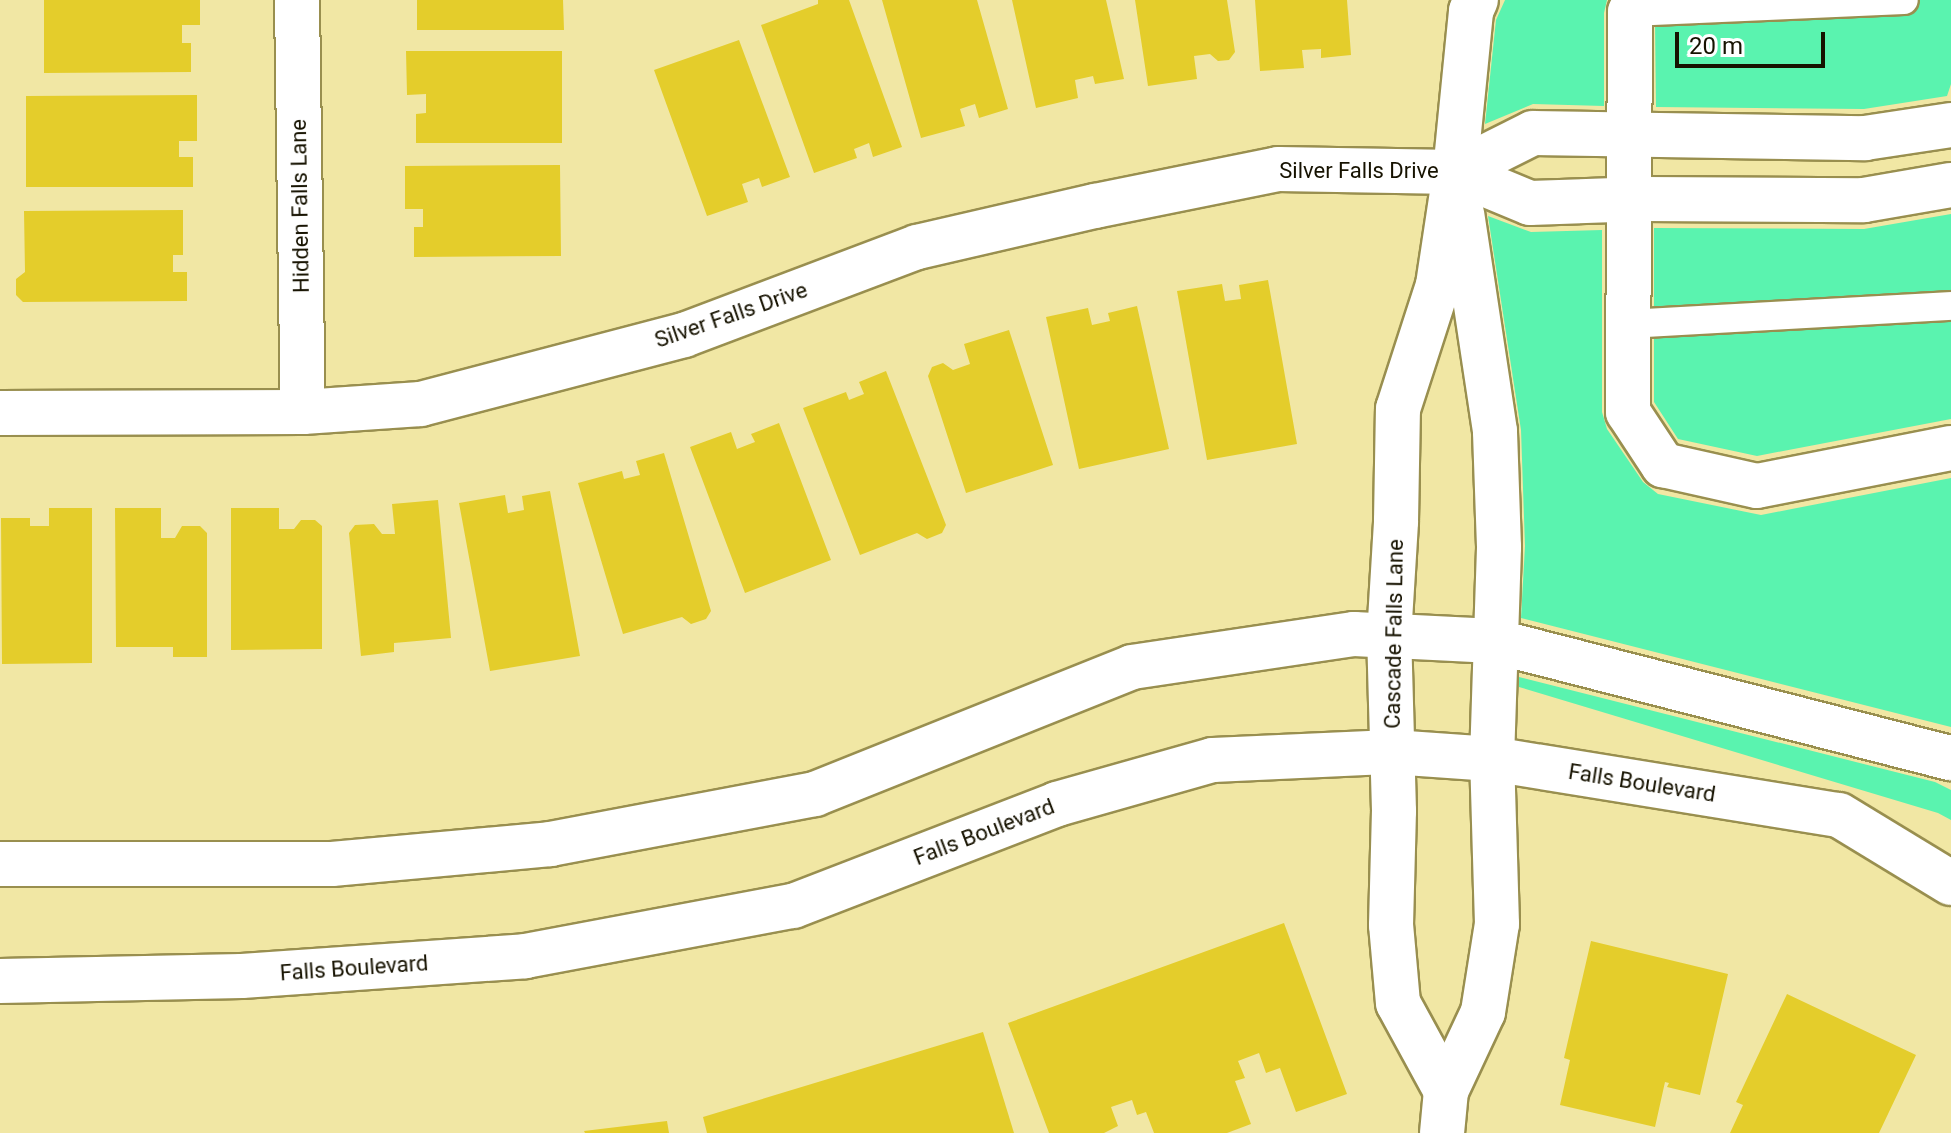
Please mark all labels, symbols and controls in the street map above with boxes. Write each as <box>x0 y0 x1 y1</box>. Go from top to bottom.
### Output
scale bar <box>1679 16 1829 66</box>
text: 20 m <box>1689 32 1743 60</box>
street label: Hidden Falls Lane <box>285 119 315 293</box>
street label: Silver Falls Drive <box>1279 158 1439 184</box>
street label: Silver Falls Drive <box>651 277 811 353</box>
street label: Cascade Falls Lane <box>1379 539 1409 729</box>
street label: Falls Boulevard <box>1567 758 1717 808</box>
street label: Falls Boulevard <box>910 793 1058 871</box>
street label: Falls Boulevard <box>279 950 429 986</box>

